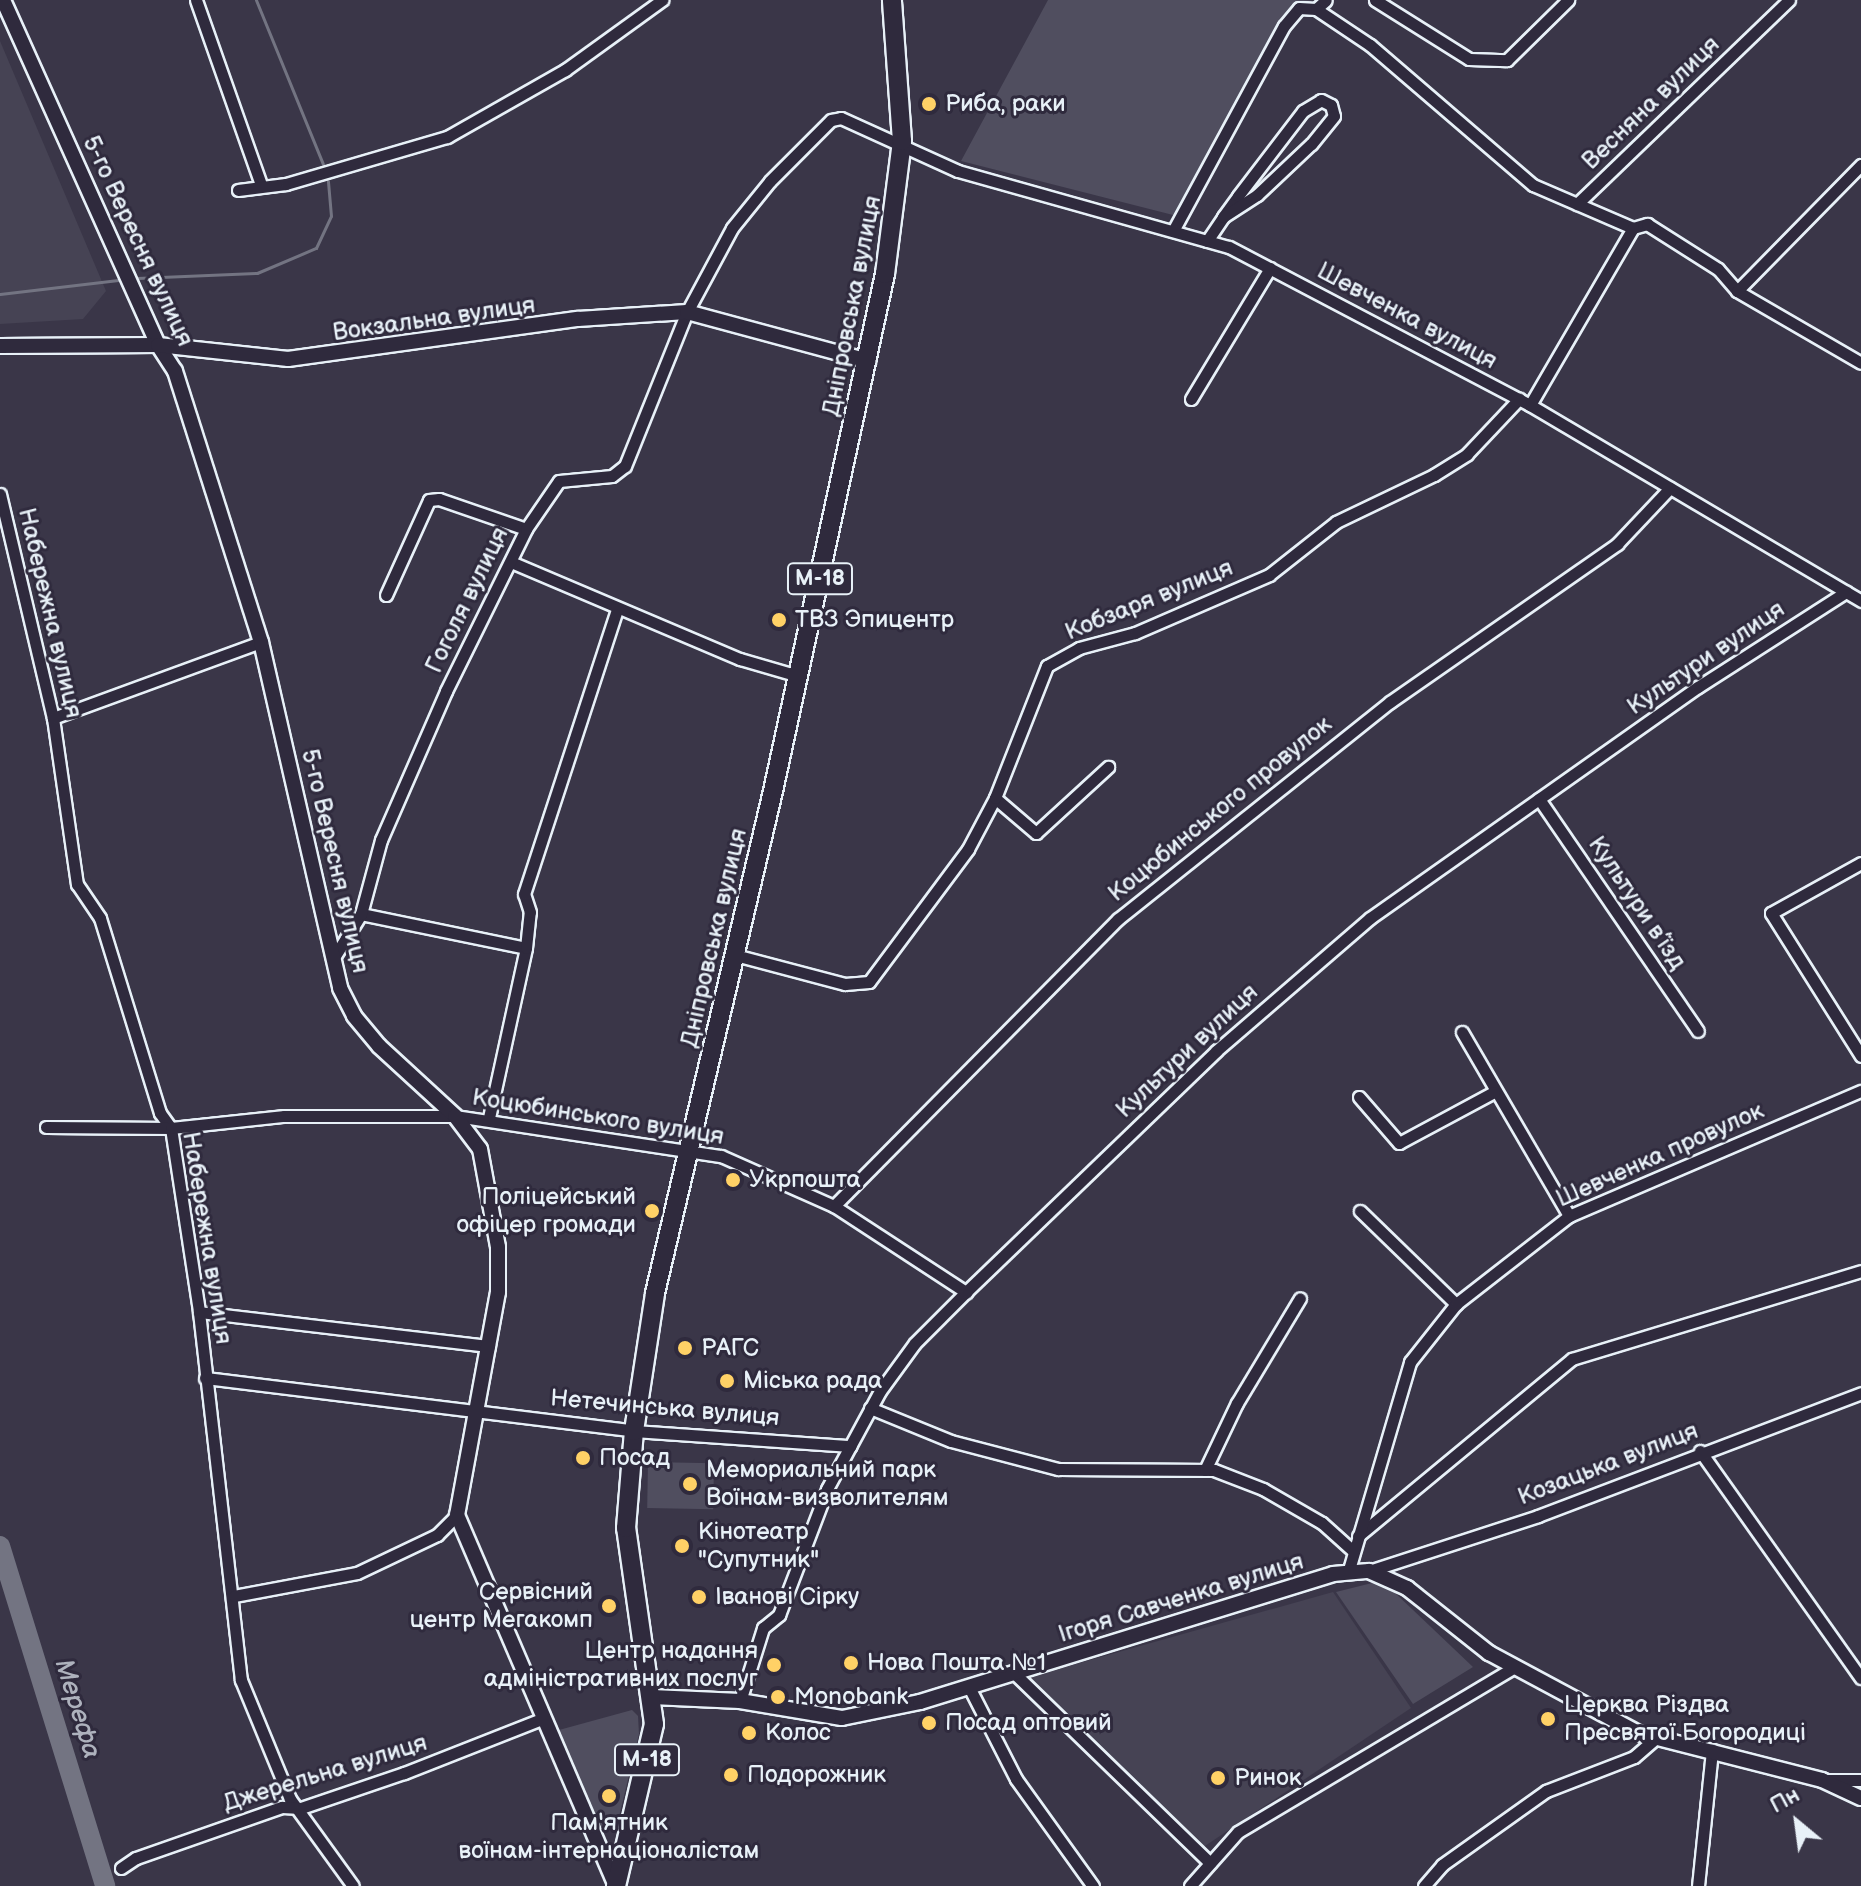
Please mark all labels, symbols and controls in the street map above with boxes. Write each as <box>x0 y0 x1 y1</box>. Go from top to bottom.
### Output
street label: Весняна вулиця <box>1576 30 1726 176</box>
place label: Риба, раки <box>945 90 1066 118</box>
marker: Риба, раки <box>920 95 938 113</box>
street label: 5-го Вересня вулиця <box>77 131 199 351</box>
street label: Дніпровська вулиця <box>817 193 887 419</box>
street label: Шевченка вулиця <box>1312 256 1502 376</box>
street label: Вокзальна вулиця <box>331 291 537 347</box>
street label: Набережна вулиця <box>12 505 88 721</box>
street label: Гоголя вулиця <box>419 523 515 677</box>
street label: Кобзаря вулиця <box>1061 553 1237 647</box>
road number: М-18 <box>786 561 854 597</box>
street label: Культури вулиця <box>1622 595 1790 721</box>
place label: ТВЗ Эпицентр <box>795 606 954 634</box>
marker: ТВЗ Эпицентр <box>770 611 788 629</box>
street label: Коцюбинського провулок <box>1103 710 1337 908</box>
street label: 5-го Вересня вулиця <box>295 746 375 976</box>
street label: Дніпровська вулиця <box>675 826 753 1050</box>
street label: Культури в’їзд <box>1582 831 1692 975</box>
street label: Культури вулиця <box>1110 978 1264 1124</box>
street label: Коцюбинського вулиця <box>470 1083 726 1151</box>
street label: Шевченка провулок <box>1552 1096 1768 1214</box>
street label: Набережна вулиця <box>176 1130 238 1346</box>
place label: Укрпошта <box>749 1166 861 1194</box>
marker: Укрпошта <box>724 1171 742 1189</box>
place label: Поліцейський офіцер громади <box>457 1183 636 1239</box>
marker: Поліцейський офіцер громади <box>643 1202 661 1220</box>
place label: РАГС <box>701 1334 759 1362</box>
marker: РАГС <box>676 1339 694 1357</box>
place label: Міська рада <box>743 1367 882 1395</box>
marker: Міська рада <box>718 1372 736 1390</box>
street label: Нетечинська вулиця <box>549 1384 781 1432</box>
street label: Козацька вулиця <box>1514 1416 1702 1512</box>
place label: Посад <box>599 1444 670 1472</box>
marker: Посад <box>574 1449 592 1467</box>
place label: Мемориальний парк Воїнам-визволителям <box>706 1456 948 1512</box>
marker: Мемориальний парк Воїнам-визволителям <box>681 1475 699 1493</box>
place label: Кінотеатр "Супутник" <box>698 1518 819 1574</box>
marker: Кінотеатр "Супутник" <box>673 1537 691 1555</box>
street label: Ігоря Савченка вулиця <box>1055 1547 1307 1649</box>
place label: Сервісний центр Мегакомп <box>410 1578 593 1634</box>
place label: Іванові Сірку <box>715 1583 859 1611</box>
marker: Іванові Сірку <box>690 1588 708 1606</box>
marker: Сервісний центр Мегакомп <box>600 1597 618 1615</box>
place label: Центр надання адміністративних послуг <box>484 1637 758 1693</box>
place label: Нова Пошта №1 <box>867 1649 1046 1677</box>
marker: Нова Пошта №1 <box>842 1654 860 1672</box>
water label: Мерефа <box>47 1655 107 1763</box>
marker: Центр надання адміністративних послуг <box>765 1656 783 1674</box>
place label: Monobank <box>794 1683 908 1711</box>
marker: Monobank <box>769 1688 787 1706</box>
place label: Церква Різдва Пресвятої Богородиці <box>1564 1691 1806 1747</box>
place label: Посад оптовий <box>945 1709 1112 1737</box>
marker: Церква Різдва Пресвятої Богородиці <box>1539 1710 1557 1728</box>
marker: Посад оптовий <box>920 1714 938 1732</box>
place label: Колос <box>765 1719 831 1747</box>
marker: Колос <box>740 1724 758 1742</box>
street label: Джерельна вулиця <box>220 1728 430 1818</box>
road number: М-18 <box>613 1742 681 1778</box>
place label: Подорожник <box>747 1761 886 1789</box>
place label: Ринок <box>1234 1764 1301 1792</box>
marker: Подорожник <box>722 1766 740 1784</box>
marker: Ринок <box>1209 1769 1227 1787</box>
north arrow <box>1757 1782 1837 1862</box>
text: Пн <box>1766 1782 1804 1819</box>
marker: Пам'ятник воїнам-інтернаціоналістам <box>600 1787 618 1805</box>
place label: Пам'ятник воїнам-інтернаціоналістам <box>459 1809 759 1865</box>

